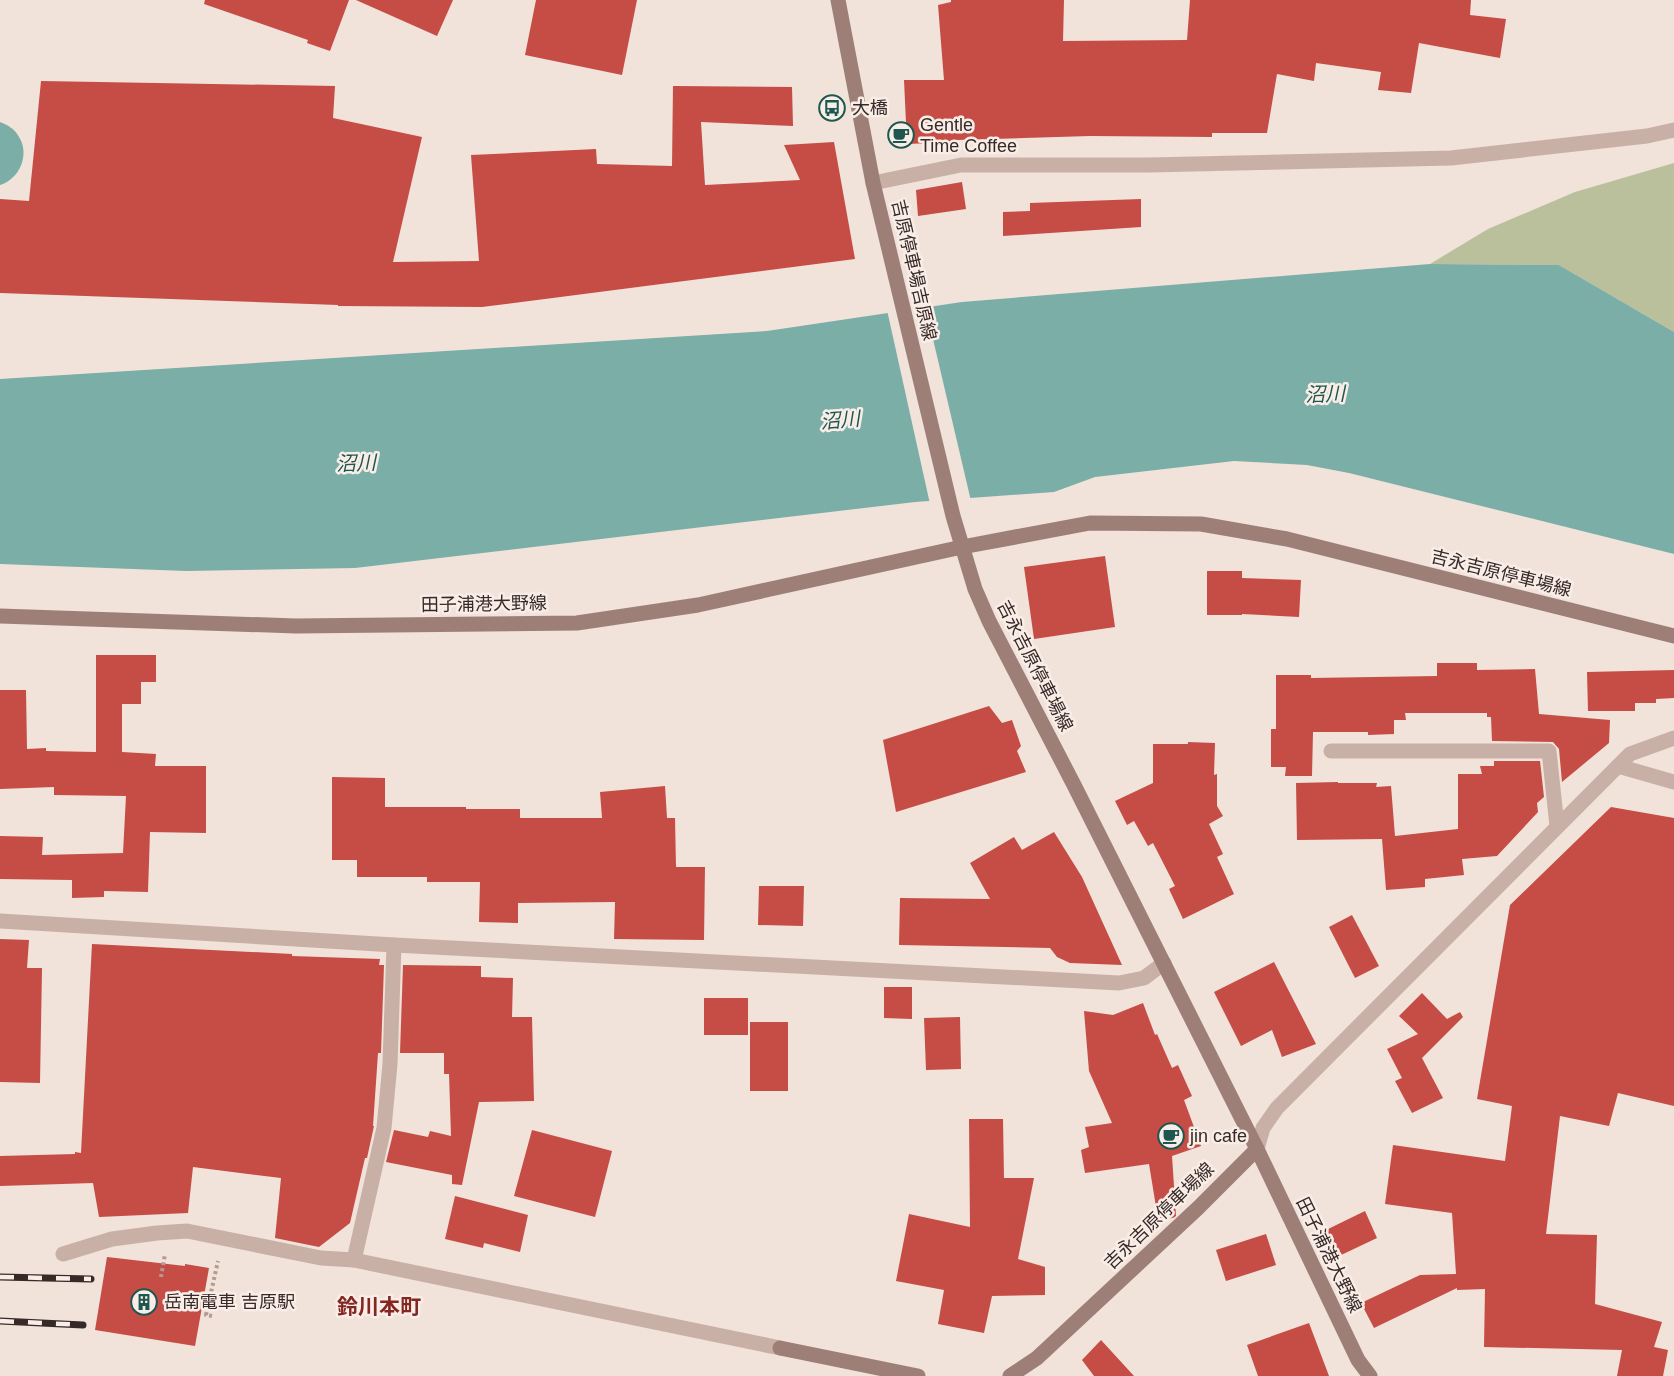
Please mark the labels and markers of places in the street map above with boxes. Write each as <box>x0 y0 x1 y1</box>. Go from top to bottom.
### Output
bus stop icon: 大橋 <box>817 93 847 123</box>
place label: 大橋 <box>852 98 888 118</box>
place label: Gentle Time Coffee <box>920 115 1017 156</box>
cafe icon: Gentle Time Coffee <box>886 120 916 150</box>
cafe icon: jin cafe <box>1156 1121 1186 1151</box>
place label: jin cafe <box>1189 1126 1247 1146</box>
building icon: 岳南電車 吉原駅 <box>129 1287 159 1317</box>
place label: 岳南電車 吉原駅 <box>164 1292 295 1312</box>

